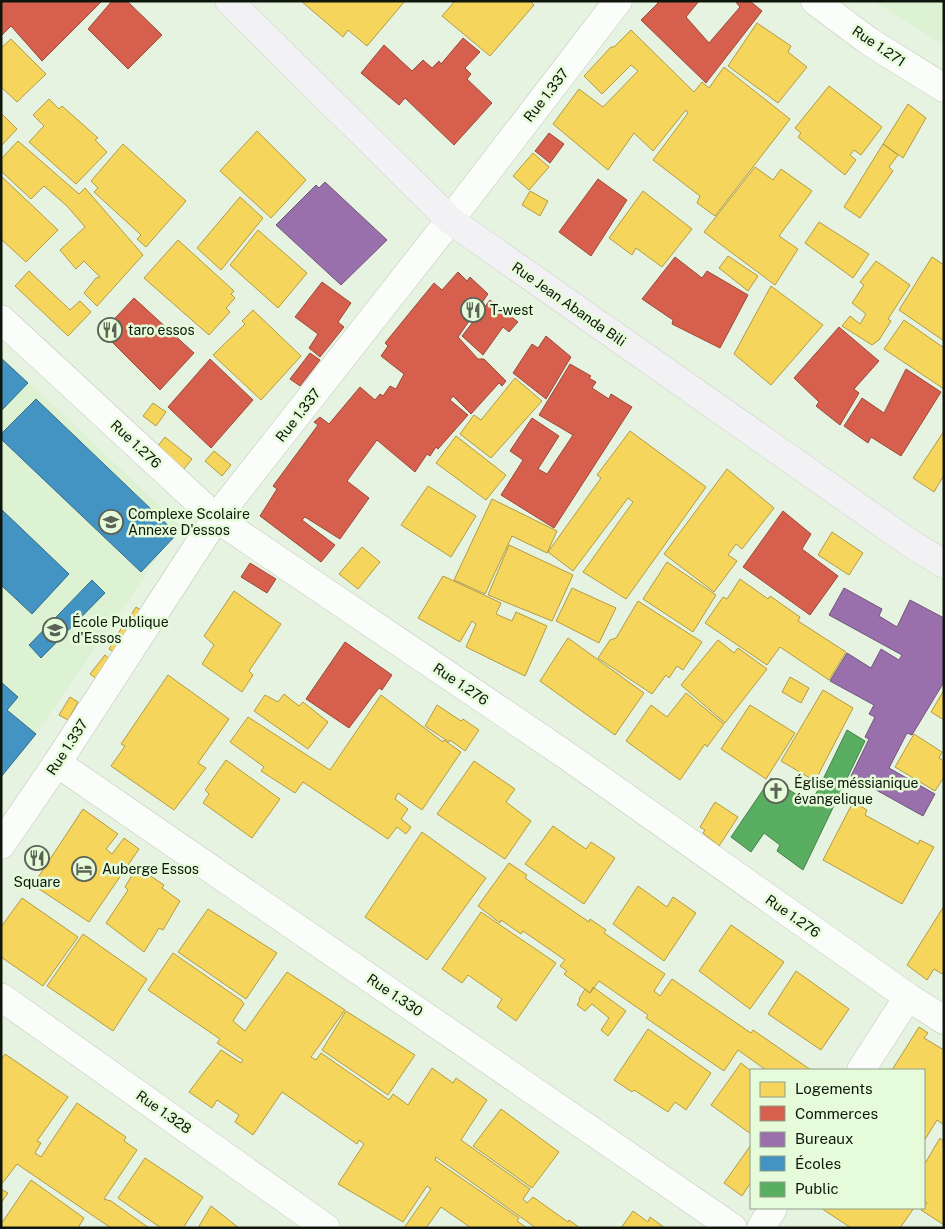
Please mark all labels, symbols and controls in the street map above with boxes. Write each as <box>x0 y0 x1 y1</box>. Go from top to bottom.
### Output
street label: Rue 1.271 <box>849 22 909 70</box>
street label: Rue 1.337 <box>520 65 572 125</box>
street label: Rue Jean Abanda Bili <box>509 259 629 349</box>
restaurant icon: T-west <box>460 297 486 323</box>
place label: T-west <box>490 302 534 318</box>
restaurant icon: taro essos <box>97 317 123 343</box>
place label: taro essos <box>128 322 195 338</box>
street label: Rue 1.337 <box>272 385 324 445</box>
street label: Rue 1.276 <box>107 417 165 472</box>
place label: Complexe Scolaire Annexe D'essos <box>128 506 250 538</box>
school or university icon: Complexe Scolaire Annexe D'essos <box>98 509 124 535</box>
place label: École Publique d'Essos <box>72 613 169 646</box>
school or university icon: École Publique d'Essos <box>42 617 68 643</box>
street label: Rue 1.276 <box>430 660 492 708</box>
street label: Rue 1.337 <box>43 716 91 778</box>
place label: Église méssianique évangelique <box>794 774 919 807</box>
church icon: Église méssianique évangelique <box>763 778 789 804</box>
restaurant icon: Square <box>24 845 50 871</box>
hotel icon: Auberge Essos <box>71 856 97 882</box>
place label: Auberge Essos <box>102 861 199 877</box>
place label: Square <box>14 874 61 890</box>
street label: Rue 1.276 <box>763 891 824 941</box>
street label: Rue 1.330 <box>364 971 426 1019</box>
legend <box>750 1069 925 1209</box>
text: Logements <box>795 1080 873 1097</box>
street label: Rue 1.328 <box>133 1087 195 1137</box>
text: Commerces <box>795 1105 878 1122</box>
text: Bureaux <box>795 1130 853 1147</box>
text: Écoles <box>795 1155 841 1172</box>
text: Public <box>795 1180 839 1197</box>

